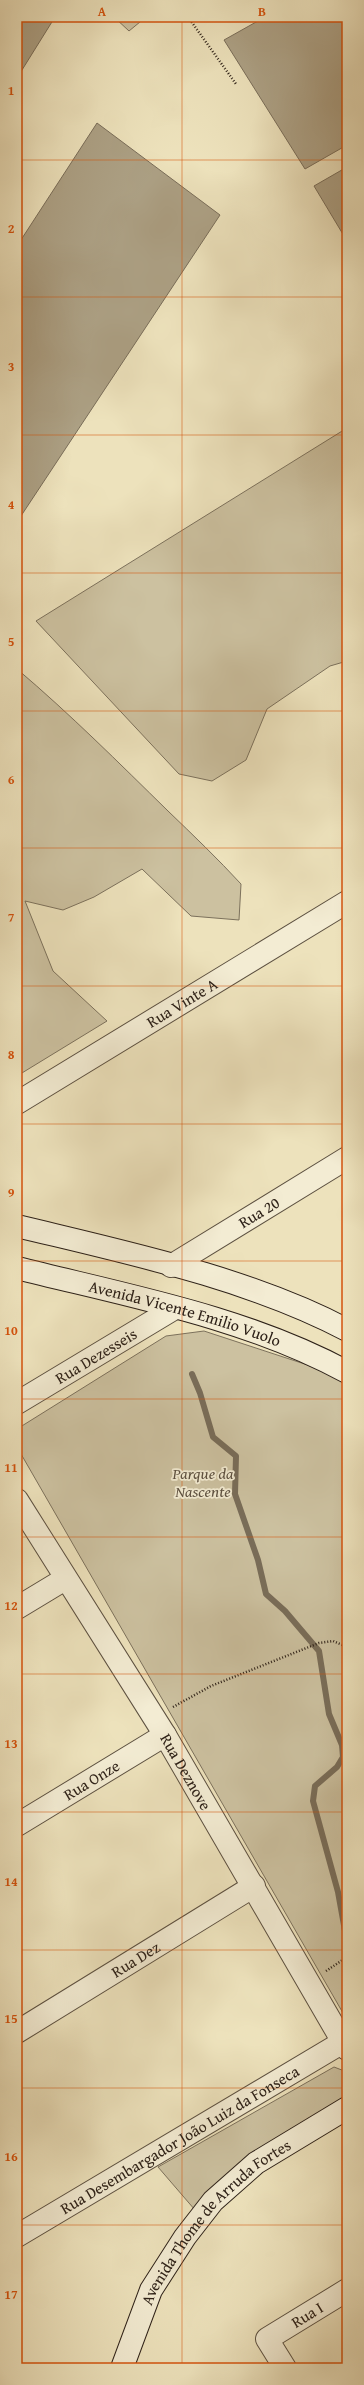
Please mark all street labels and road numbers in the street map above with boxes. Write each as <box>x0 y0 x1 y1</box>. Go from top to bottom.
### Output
street label: Rua Vinte A <box>142 972 222 1033</box>
street label: Rua 20 <box>234 1190 284 1234</box>
street label: Avenida Vicente Emilio Vuolo <box>87 1274 285 1352</box>
street label: Rua Dezesseis <box>50 1322 141 1390</box>
street label: Rua Deznove <box>154 1729 218 1814</box>
street label: Rua Onze <box>59 1753 124 1806</box>
street label: Rua Dez <box>106 1935 164 1983</box>
street label: Rua Desembargador João Luiz da Fonseca <box>55 2059 304 2220</box>
street label: Avenida Thome de Arruda Fortes <box>135 2133 295 2308</box>
street label: Rua I <box>286 2295 328 2334</box>

